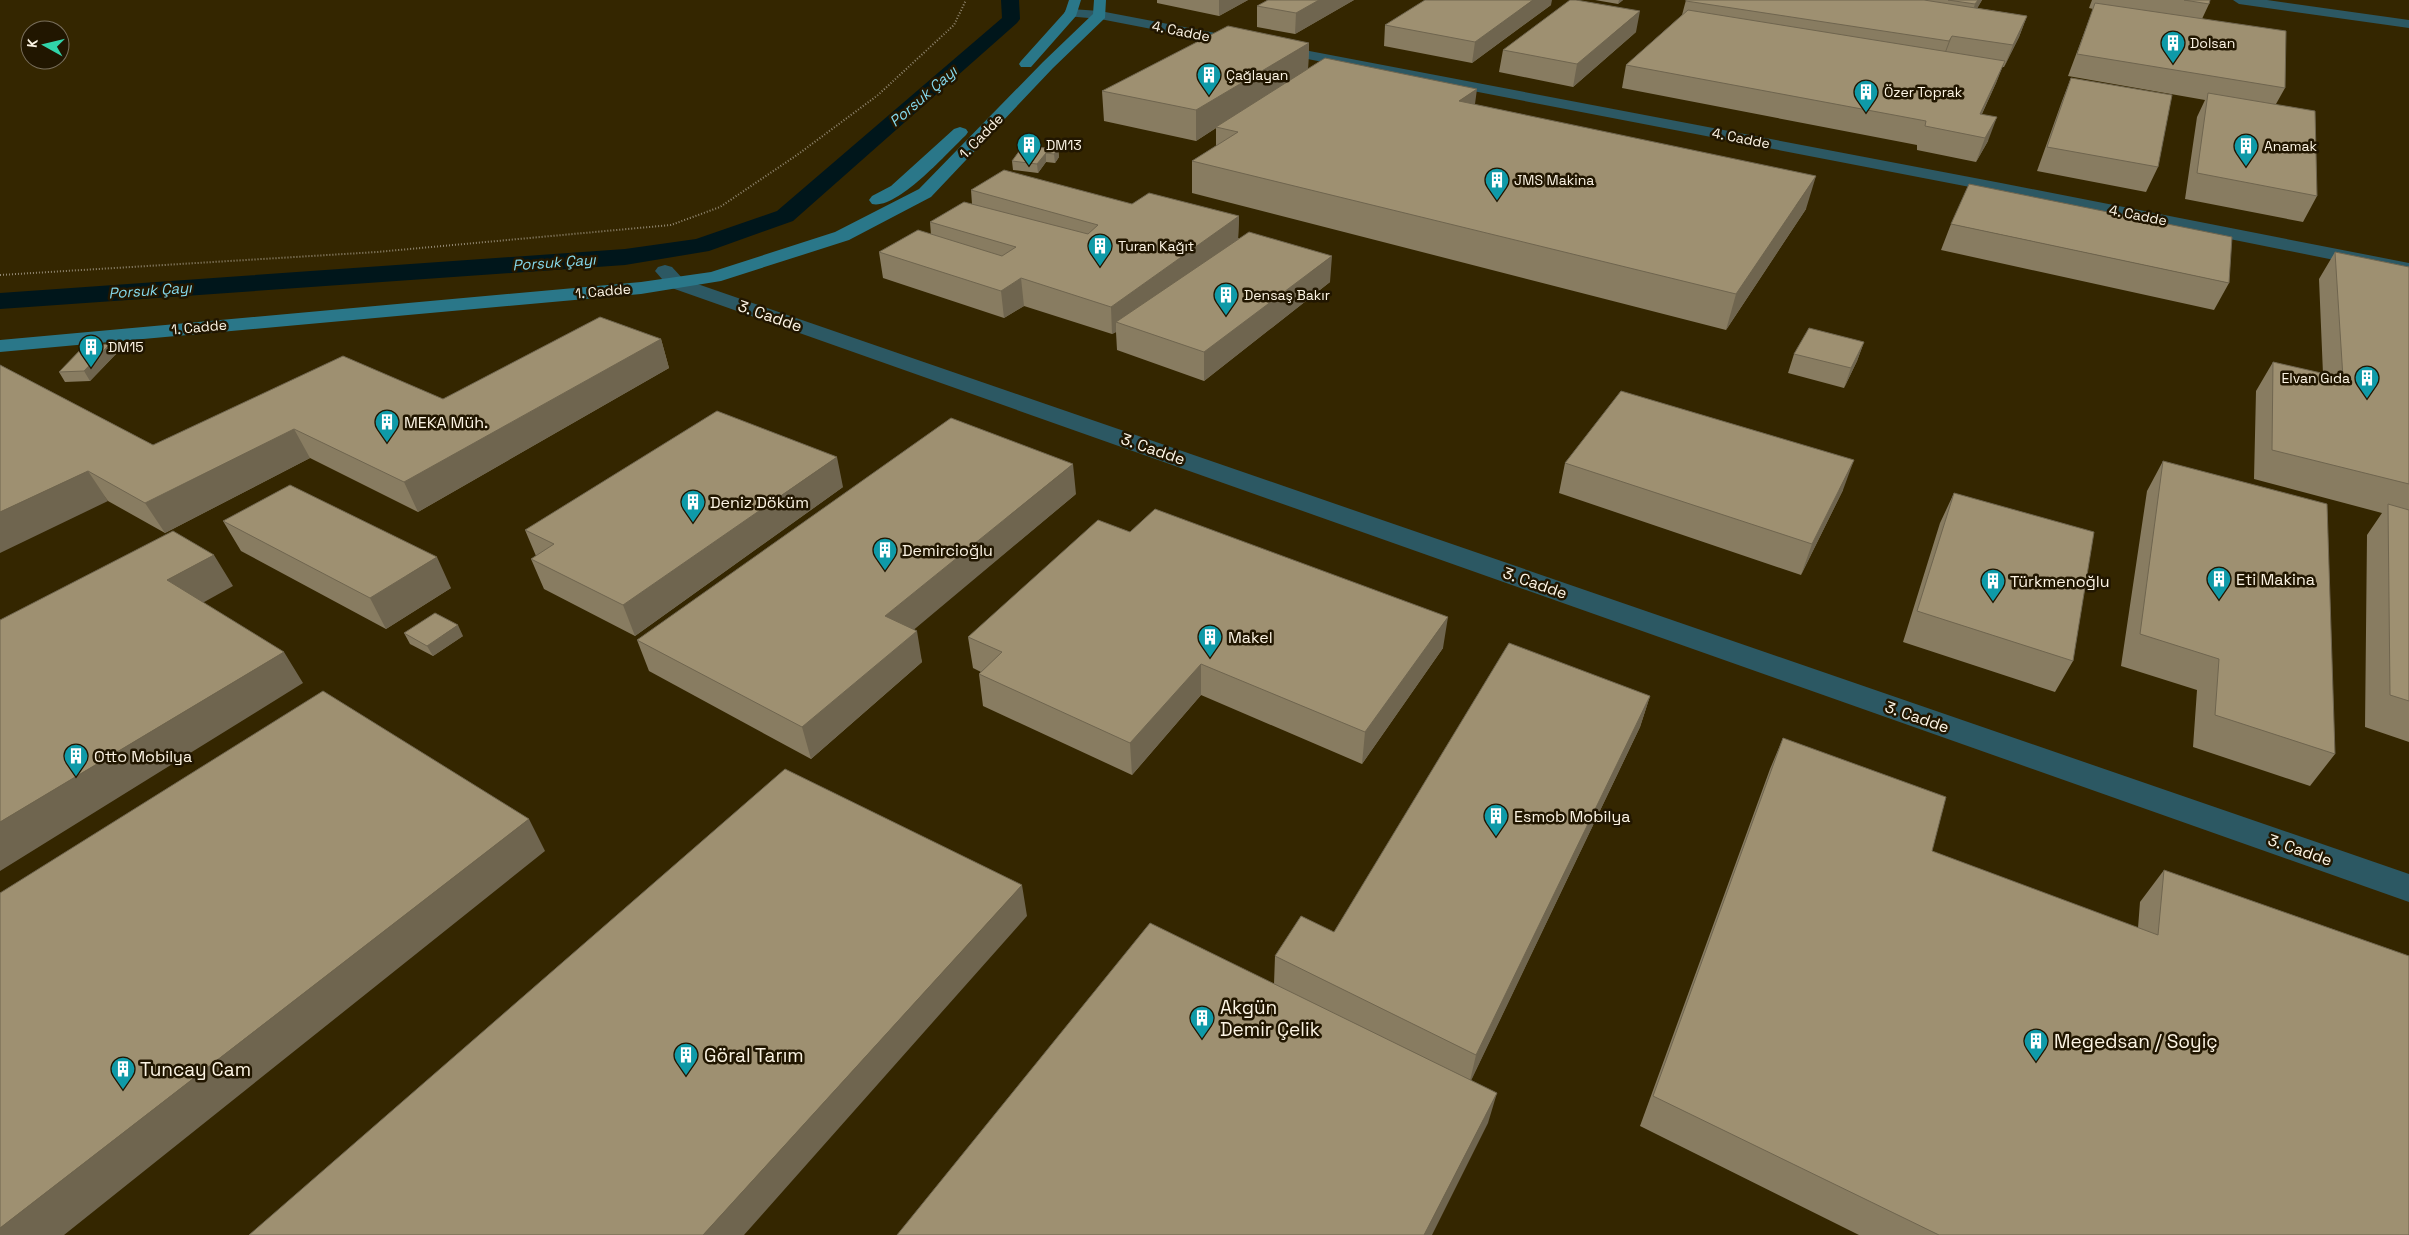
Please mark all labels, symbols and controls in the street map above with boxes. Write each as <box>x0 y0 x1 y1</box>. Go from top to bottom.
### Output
street label: 4. Cadde <box>1151 17 1211 45</box>
north arrow <box>20 20 70 70</box>
building icon: Dolsan <box>2160 30 2186 64</box>
place label: Dolsan <box>2190 34 2235 52</box>
text: K <box>23 37 42 49</box>
water label: Porsuk Çayı <box>885 61 962 131</box>
building icon: Çağlayan <box>1196 62 1222 96</box>
place label: Çağlayan <box>1226 66 1288 84</box>
building icon: Özer Toprak <box>1853 79 1879 113</box>
place label: Özer Toprak <box>1884 83 1963 101</box>
street label: 1. Cadde <box>955 110 1007 162</box>
street label: 4. Cadde <box>1711 124 1771 152</box>
building icon: DM13 <box>1016 132 1042 166</box>
building icon: Anamak <box>2233 133 2259 167</box>
place label: DM13 <box>1046 136 1082 154</box>
place label: Anamak <box>2264 137 2318 155</box>
building icon: JMS Makina <box>1484 167 1510 201</box>
place label: JMS Makina <box>1514 171 1594 189</box>
street label: 4. Cadde <box>2108 201 2168 229</box>
building icon: Turan Kağıt <box>1087 233 1113 267</box>
place label: Turan Kağıt <box>1118 237 1194 255</box>
water label: Porsuk Çayı <box>512 250 598 274</box>
water label: Porsuk Çayı <box>108 278 194 302</box>
street label: 1. Cadde <box>574 280 632 302</box>
building icon: Densaş Bakır <box>1213 282 1239 316</box>
place label: Densaş Bakır <box>1244 286 1330 304</box>
street label: 3. Cadde <box>735 295 805 337</box>
street label: 1. Cadde <box>170 316 228 338</box>
building icon: DM15 <box>78 334 104 368</box>
place label: DM15 <box>108 338 144 356</box>
building icon: Elvan Gıda <box>2354 365 2380 399</box>
place label: Elvan Gıda <box>2281 369 2350 387</box>
building icon: MEKA Müh. <box>374 409 400 443</box>
place label: MEKA Müh. <box>404 412 488 433</box>
street label: 3. Cadde <box>1118 428 1188 470</box>
building icon: Deniz Döküm <box>680 489 706 523</box>
place label: Deniz Döküm <box>710 492 809 513</box>
building icon: Demircioğlu <box>872 537 898 571</box>
place label: Demircioğlu <box>902 540 993 561</box>
street label: 3. Cadde <box>1500 562 1570 604</box>
building icon: Eti Makina <box>2206 566 2232 600</box>
building icon: Türkmenoğlu <box>1980 568 2006 602</box>
place label: Eti Makina <box>2236 569 2315 590</box>
place label: Türkmenoğlu <box>2010 571 2110 592</box>
building icon: Makel <box>1197 624 1223 658</box>
place label: Makel <box>1228 627 1273 648</box>
street label: 3. Cadde <box>1882 696 1952 738</box>
building icon: Otto Mobilya <box>63 743 89 777</box>
place label: Otto Mobilya <box>94 746 192 767</box>
building icon: Esmob Mobilya <box>1483 803 1509 837</box>
place label: Esmob Mobilya <box>1514 806 1630 827</box>
street label: 3. Cadde <box>2265 829 2335 871</box>
place label: Akgün Demir Çelik <box>1220 995 1320 1042</box>
building icon: Akgün Demir Çelik <box>1189 1005 1215 1039</box>
building icon: Megedsan / Soyiç <box>2023 1028 2049 1062</box>
place label: Megedsan / Soyiç <box>2054 1029 2218 1054</box>
building icon: Göral Tarım <box>673 1042 699 1076</box>
place label: Göral Tarım <box>704 1043 804 1068</box>
building icon: Tuncay Cam <box>110 1056 136 1090</box>
place label: Tuncay Cam <box>140 1057 251 1082</box>

